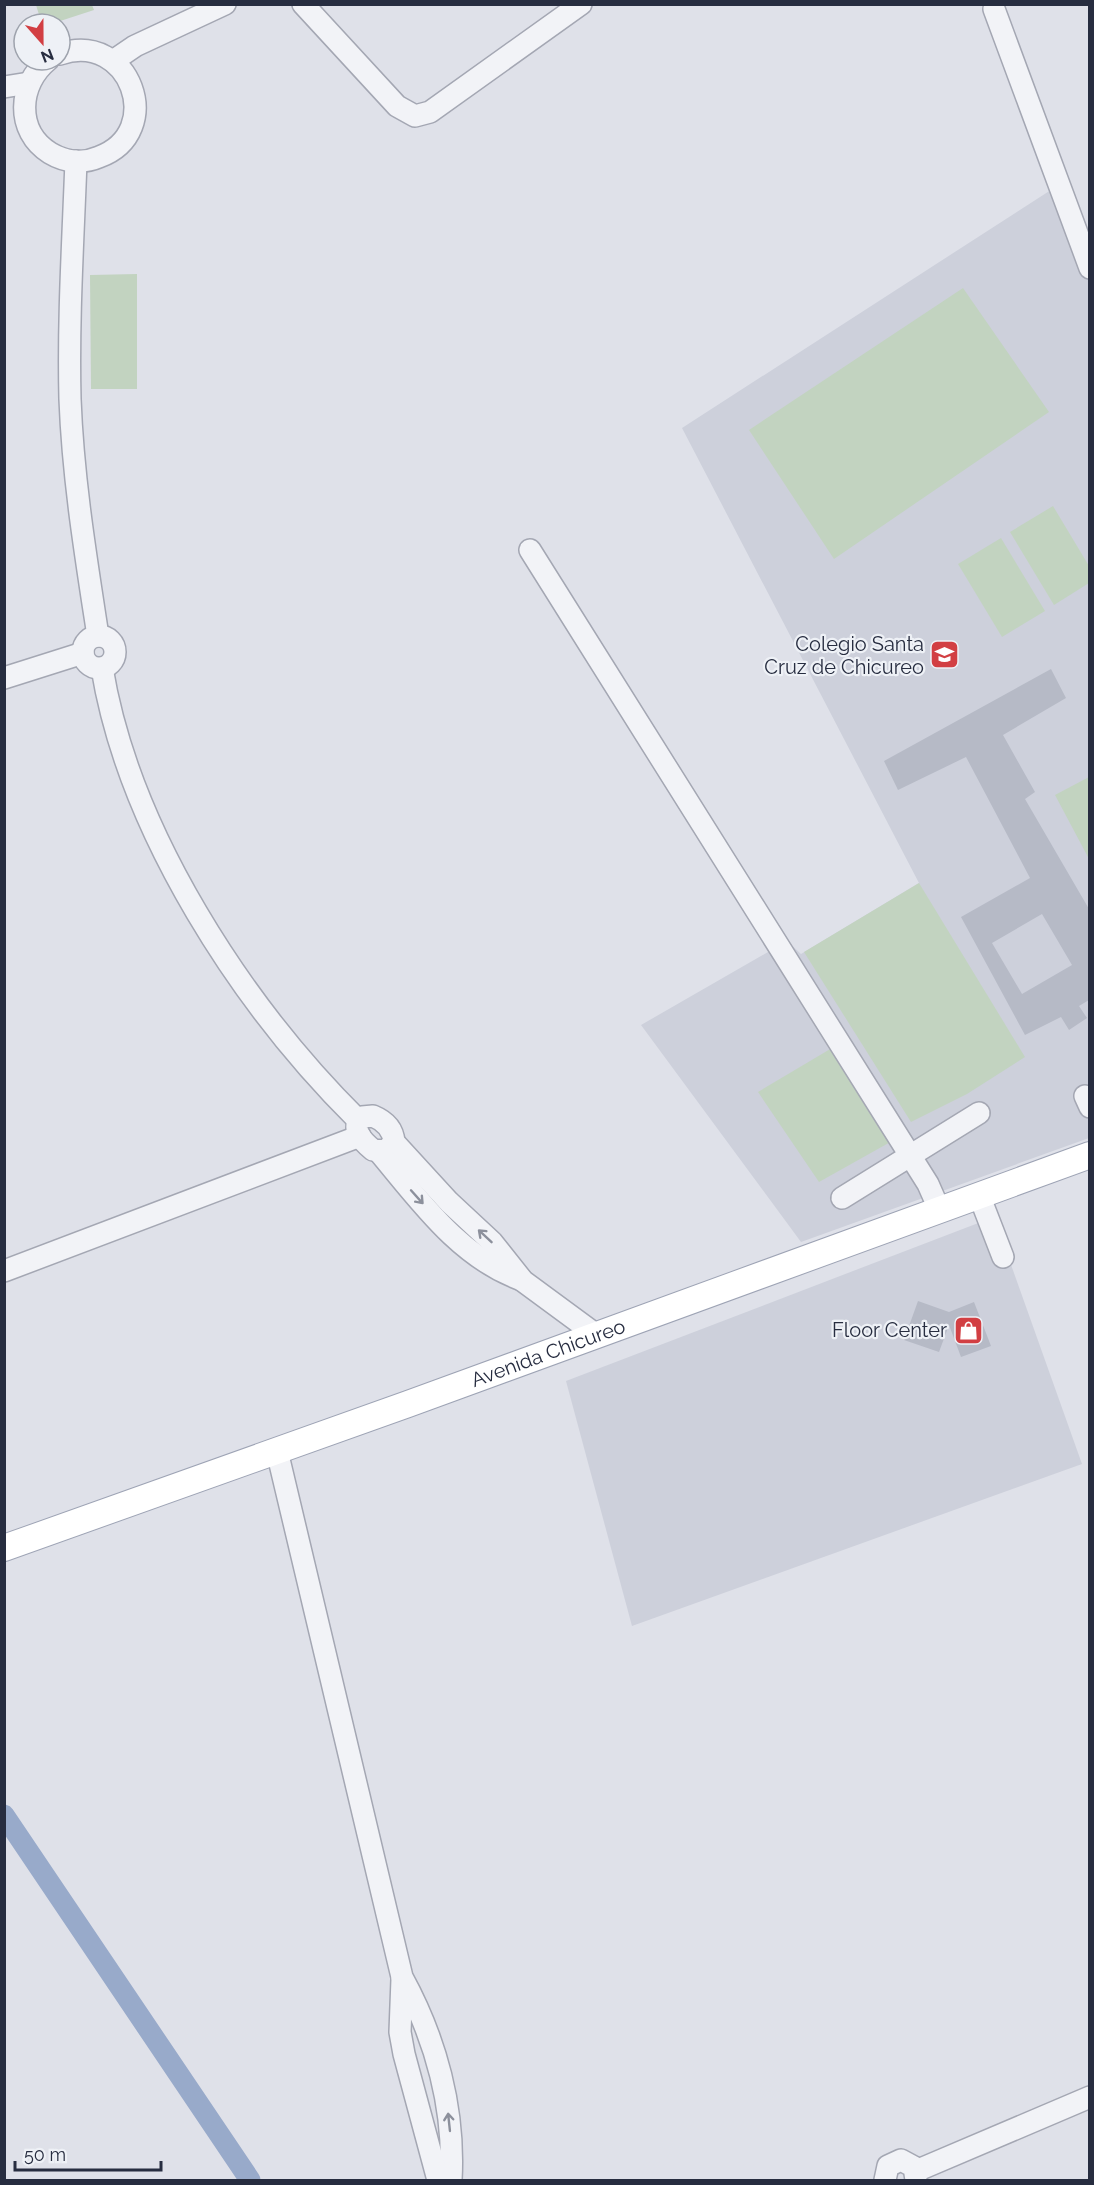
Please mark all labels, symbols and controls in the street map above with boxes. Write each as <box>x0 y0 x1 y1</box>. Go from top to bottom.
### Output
north arrow <box>12 12 72 72</box>
text: N <box>38 44 56 67</box>
place label: Colegio Santa Cruz de Chicureo <box>764 632 924 679</box>
school or university icon: Colegio Santa Cruz de Chicureo <box>929 639 961 671</box>
one-way arrow <box>410 1189 424 1204</box>
one-way arrow <box>478 1229 493 1243</box>
street label: Avenida Chicureo <box>468 1314 629 1392</box>
shop icon: Floor Center <box>952 1314 984 1346</box>
place label: Floor Center <box>832 1318 947 1342</box>
one-way arrow <box>444 2113 455 2133</box>
scale bar <box>15 2134 160 2172</box>
text: 50 m <box>24 2144 66 2165</box>

